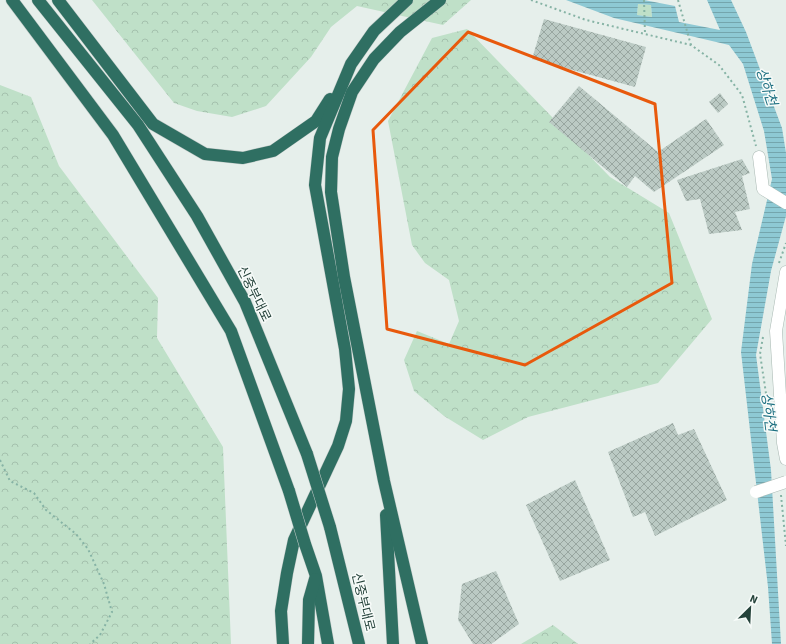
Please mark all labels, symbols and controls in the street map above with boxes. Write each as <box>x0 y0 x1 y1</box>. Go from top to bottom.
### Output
water label: 상하천 <box>751 66 782 110</box>
street label: 신중부대로 <box>233 263 275 325</box>
water label: 상하천 <box>756 392 780 434</box>
street label: 신중부대로 <box>347 571 379 633</box>
north arrow <box>730 588 770 628</box>
text: N <box>747 591 760 608</box>

